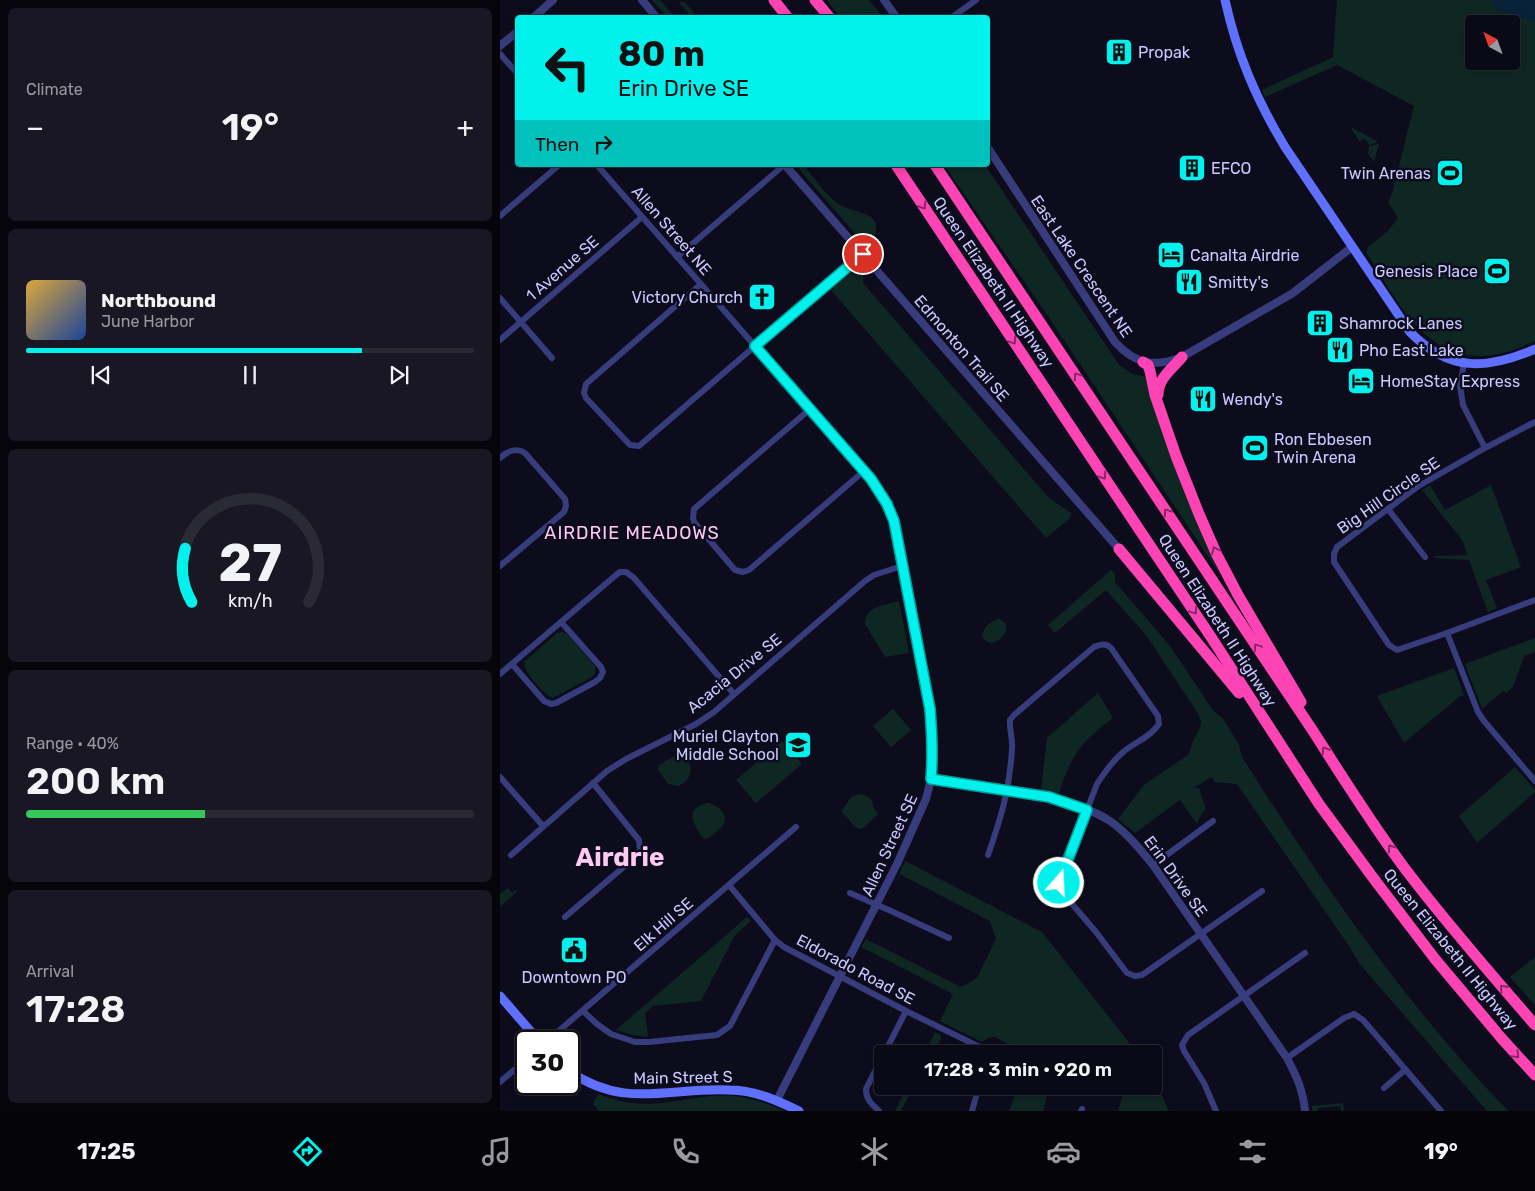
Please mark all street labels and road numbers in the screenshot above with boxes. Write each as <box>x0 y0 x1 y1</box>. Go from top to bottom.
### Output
street label: Allen Street NE <box>628 182 716 279</box>
street label: East Lake Crescent NE <box>1027 192 1136 341</box>
street label: Queen Elizabeth II Highway <box>929 193 1058 371</box>
street label: 1 Avenue SE <box>522 232 603 305</box>
street label: Edmonton Trail SE <box>910 291 1013 405</box>
street label: Big Hill Circle SE <box>1333 453 1443 538</box>
street label: Queen Elizabeth II Highway <box>1155 530 1281 710</box>
street label: Acacia Drive SE <box>683 630 785 717</box>
street label: Allen Street SE <box>857 791 921 899</box>
street label: Erin Drive SE <box>1140 832 1211 920</box>
street label: Queen Elizabeth II Highway <box>1380 865 1522 1034</box>
street label: Elk Hill SE <box>630 894 697 955</box>
street label: Eldorado Road SE <box>793 930 918 1009</box>
street label: Main Street S <box>633 1067 733 1088</box>

